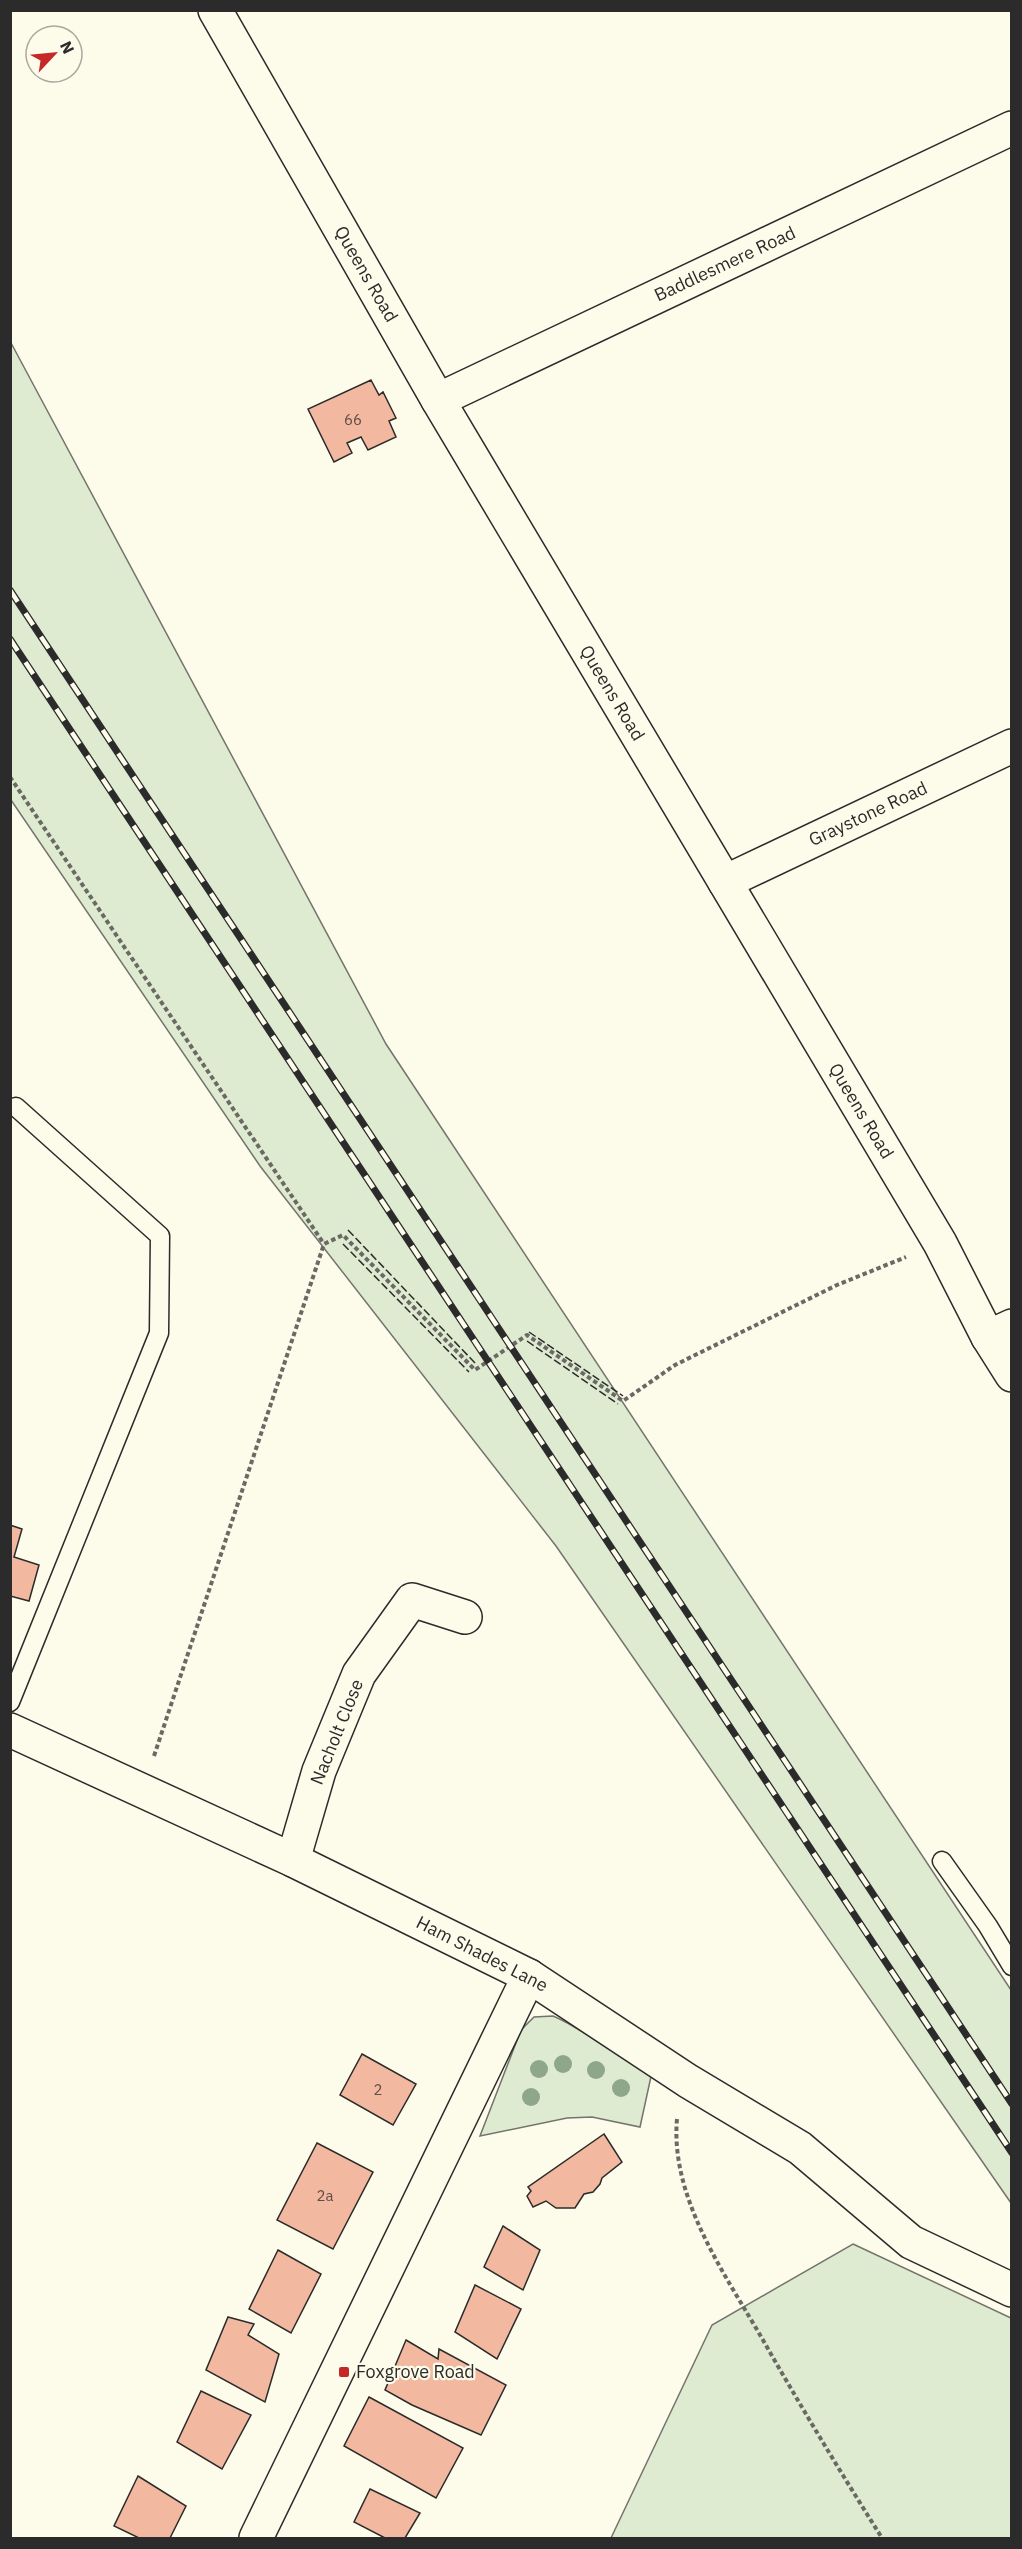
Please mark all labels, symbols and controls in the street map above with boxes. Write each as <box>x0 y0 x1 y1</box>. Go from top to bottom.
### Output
north arrow <box>24 24 84 84</box>
text: N <box>56 38 79 57</box>
street label: Baddlesmere Road <box>650 221 799 306</box>
street label: Queens Road <box>330 222 403 326</box>
house number: 66 <box>344 410 362 429</box>
street label: Queens Road <box>575 641 650 745</box>
street label: Graystone Road <box>805 776 931 851</box>
street label: Queens Road <box>824 1059 899 1163</box>
street label: Nacholt Close <box>305 1676 368 1788</box>
street label: Ham Shades Lane <box>413 1910 552 1997</box>
house number: 2 <box>373 2080 383 2099</box>
house number: 2a <box>316 2186 334 2205</box>
place label: Foxgrove Road <box>356 2360 475 2383</box>
marker: Foxgrove Road <box>337 2365 351 2379</box>

